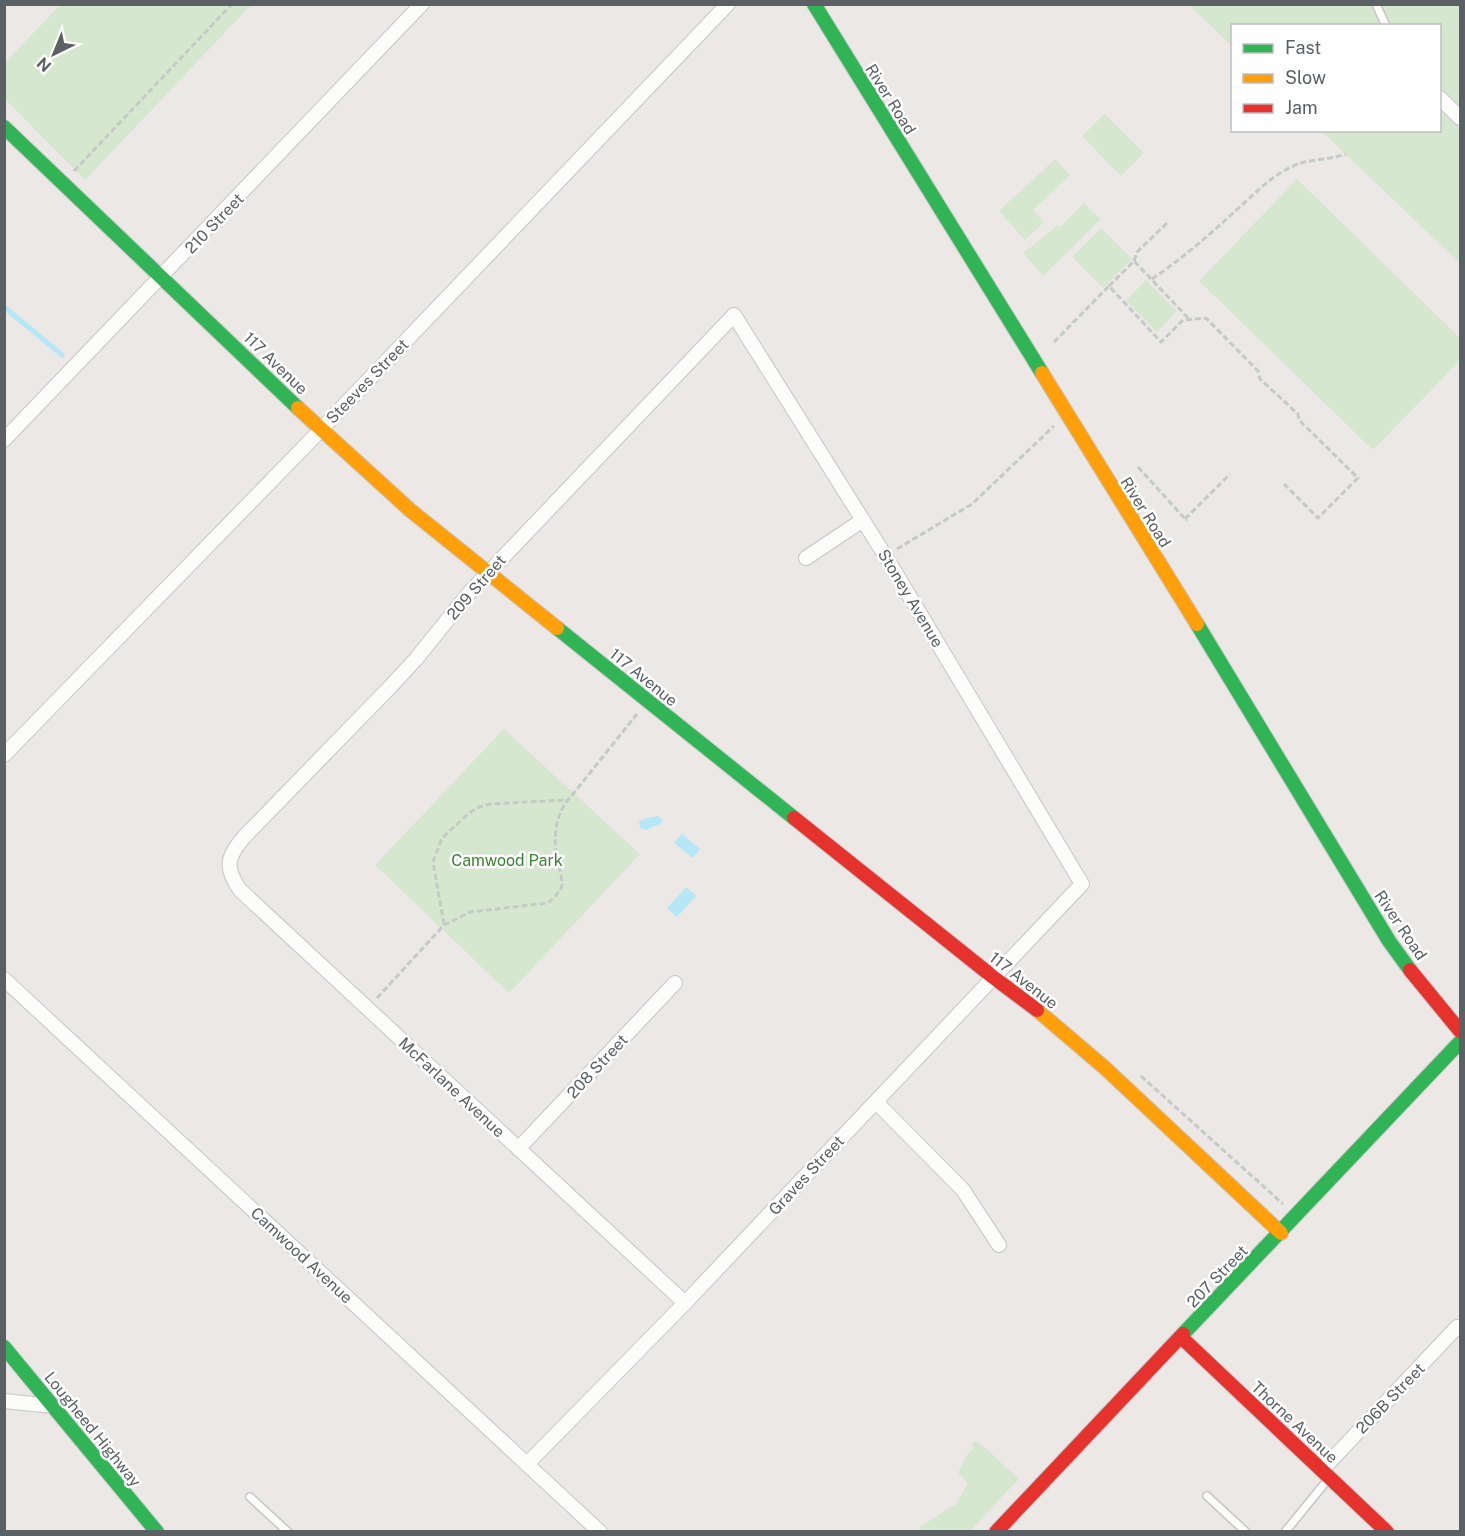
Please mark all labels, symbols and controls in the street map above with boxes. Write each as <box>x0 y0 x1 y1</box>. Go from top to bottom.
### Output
north arrow <box>24 24 84 84</box>
legend <box>1231 24 1441 132</box>
text: Fast <box>1285 37 1321 58</box>
text: N <box>33 53 55 76</box>
street label: River Road <box>861 60 920 138</box>
text: Slow <box>1285 67 1326 88</box>
text: Jam <box>1285 97 1318 118</box>
street label: 210 Street <box>181 189 248 257</box>
street label: 117 Avenue <box>240 328 312 398</box>
street label: Steeves Street <box>322 335 412 427</box>
street label: River Road <box>1116 473 1175 551</box>
street label: Stoney Avenue <box>874 546 947 651</box>
street label: 209 Street <box>443 551 510 624</box>
street label: 117 Avenue <box>606 644 681 710</box>
park label: Camwood Park <box>451 851 563 870</box>
street label: River Road <box>1370 887 1431 964</box>
street label: 117 Avenue <box>986 948 1062 1013</box>
street label: 208 Street <box>563 1031 632 1102</box>
street label: McFarlane Avenue <box>395 1033 509 1141</box>
street label: Graves Street <box>765 1132 848 1219</box>
street label: Camwood Avenue <box>247 1203 356 1307</box>
street label: 207 Street <box>1183 1241 1252 1311</box>
street label: 206B Street <box>1352 1359 1429 1438</box>
street label: Lougheed Highway <box>40 1368 145 1491</box>
street label: Thorne Avenue <box>1248 1378 1342 1467</box>

